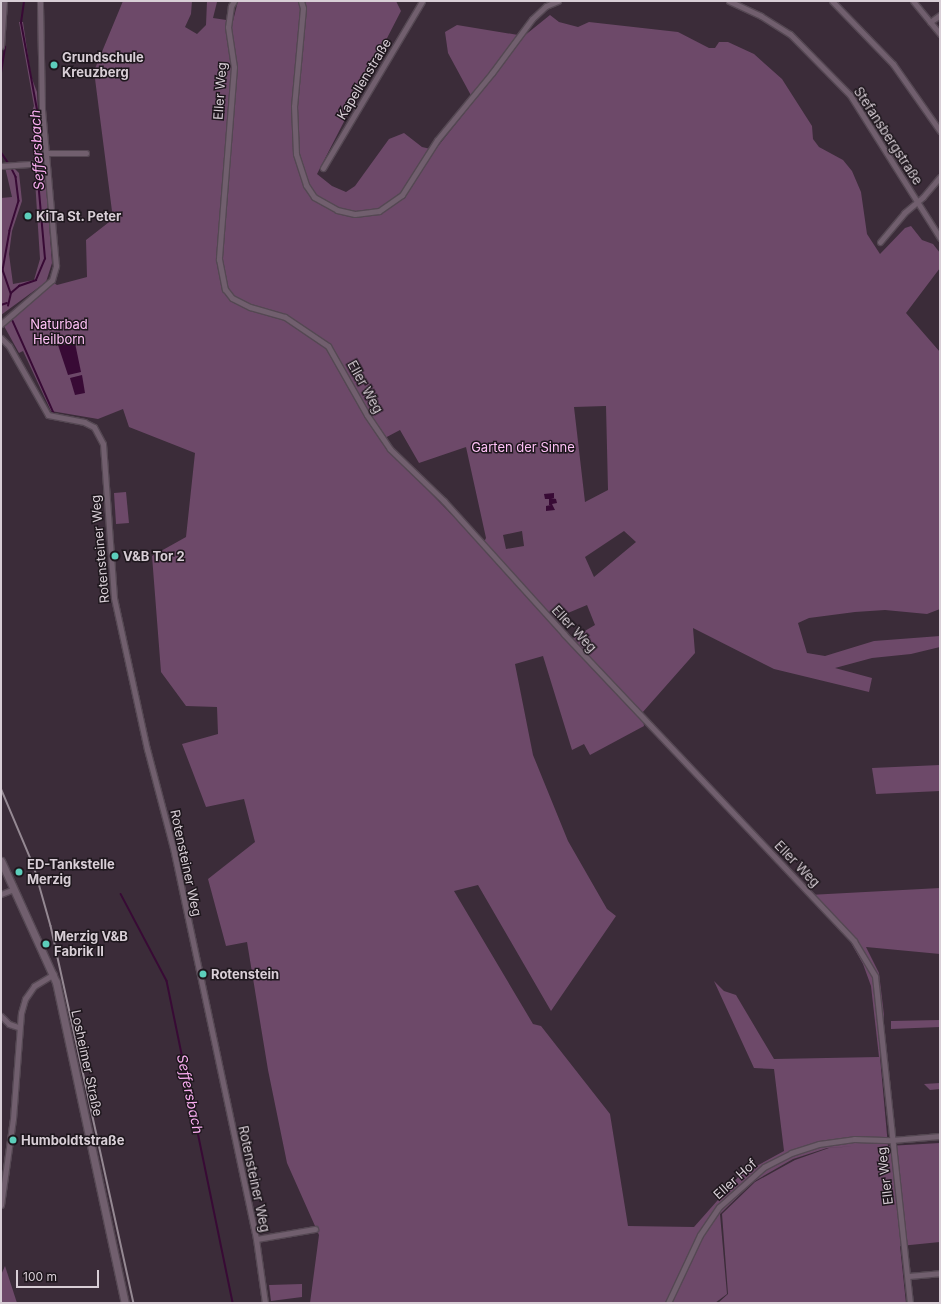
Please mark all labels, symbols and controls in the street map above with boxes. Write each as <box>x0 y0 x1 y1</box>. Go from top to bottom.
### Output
street label: Kapellenstraße <box>334 36 394 122</box>
place label: Grundschule Kreuzberg <box>62 50 144 81</box>
marker: Grundschule Kreuzberg <box>49 60 59 70</box>
street label: Eller Weg <box>210 62 230 120</box>
street label: Stefansbergstraße <box>851 84 925 188</box>
water label: Seffersbach <box>26 109 48 191</box>
place label: KiTa St. Peter <box>36 208 122 224</box>
marker: KiTa St. Peter <box>23 211 33 221</box>
park label: Naturbad Heilborn <box>30 317 88 348</box>
street label: Eller Weg <box>344 358 386 416</box>
park label: Garten der Sinne <box>471 439 575 455</box>
street label: Rotensteiner Weg <box>87 494 113 604</box>
place label: V&B Tor 2 <box>123 548 185 564</box>
marker: V&B Tor 2 <box>110 551 120 561</box>
street label: Eller Weg <box>549 602 599 656</box>
street label: Rotensteiner Weg <box>167 808 205 918</box>
street label: Eller Weg <box>771 838 823 890</box>
place label: ED-Tankstelle Merzig <box>27 857 115 888</box>
marker: ED-Tankstelle Merzig <box>14 867 24 877</box>
place label: Merzig V&B Fabrik II <box>54 929 128 960</box>
marker: Merzig V&B Fabrik II <box>41 939 51 949</box>
place label: Rotenstein <box>211 966 279 982</box>
marker: Rotenstein <box>198 969 208 979</box>
street label: Losheimer Straße <box>68 1008 106 1118</box>
water label: Seffersbach <box>173 1053 207 1135</box>
street label: Rotensteiner Weg <box>235 1124 273 1234</box>
place label: Humboldtstraße <box>21 1132 124 1148</box>
marker: Humboldtstraße <box>8 1135 18 1145</box>
street label: Eller Weg <box>874 1146 896 1206</box>
street label: Eller Hof <box>710 1156 760 1202</box>
scale bar <box>18 1262 101 1288</box>
text: 100 m <box>23 1269 57 1284</box>

